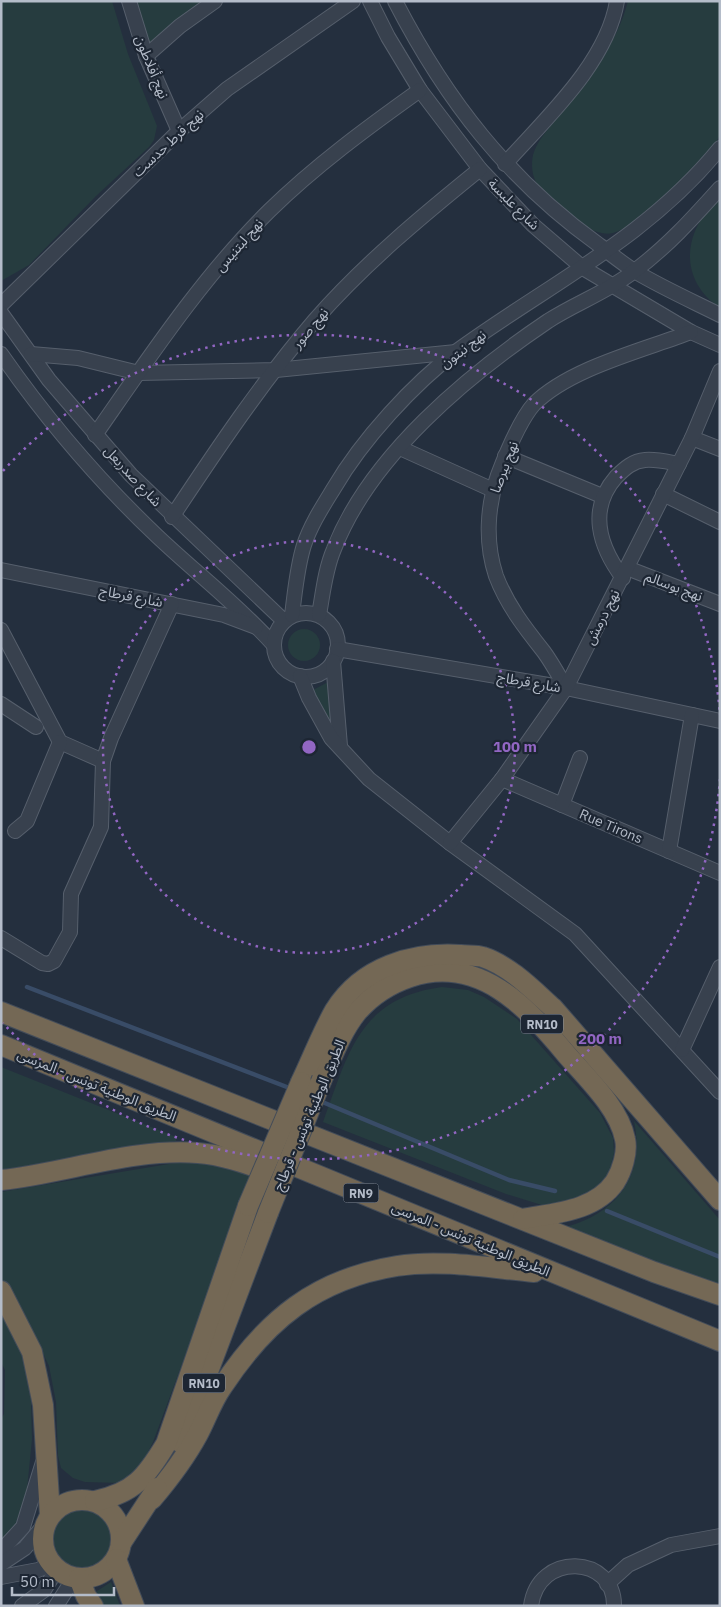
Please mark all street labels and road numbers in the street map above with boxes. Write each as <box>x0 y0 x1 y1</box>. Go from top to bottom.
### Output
street label: نهج أفلاطون <box>129 33 173 102</box>
street label: نهج قرط حدست <box>129 105 209 182</box>
street label: شارع عليسة <box>483 174 544 235</box>
street label: نهج لبتنيس <box>211 215 269 277</box>
street label: نهج صور <box>287 304 334 354</box>
street label: نهج نبتون <box>436 326 491 374</box>
street label: نهج بيرصا <box>486 438 524 496</box>
street label: شارع صدربعل <box>99 442 166 512</box>
street label: نهج بوسالم <box>642 567 706 607</box>
street label: شارع قرطاج <box>97 581 164 613</box>
street label: نهج درمش <box>580 586 625 649</box>
street label: شارع قرطاج <box>495 668 562 698</box>
street label: Rue Tirons <box>577 805 646 847</box>
road number: RN10 <box>521 1014 563 1034</box>
street label: الطريق الوطنية تونس - قرطاج <box>269 1037 351 1194</box>
street label: الطريق الوطنية تونس - المرسى <box>14 1045 179 1126</box>
road number: RN9 <box>344 1184 378 1202</box>
street label: الطريق الوطنية تونس - المرسى <box>389 1198 553 1281</box>
road number: RN10 <box>183 1374 225 1392</box>

